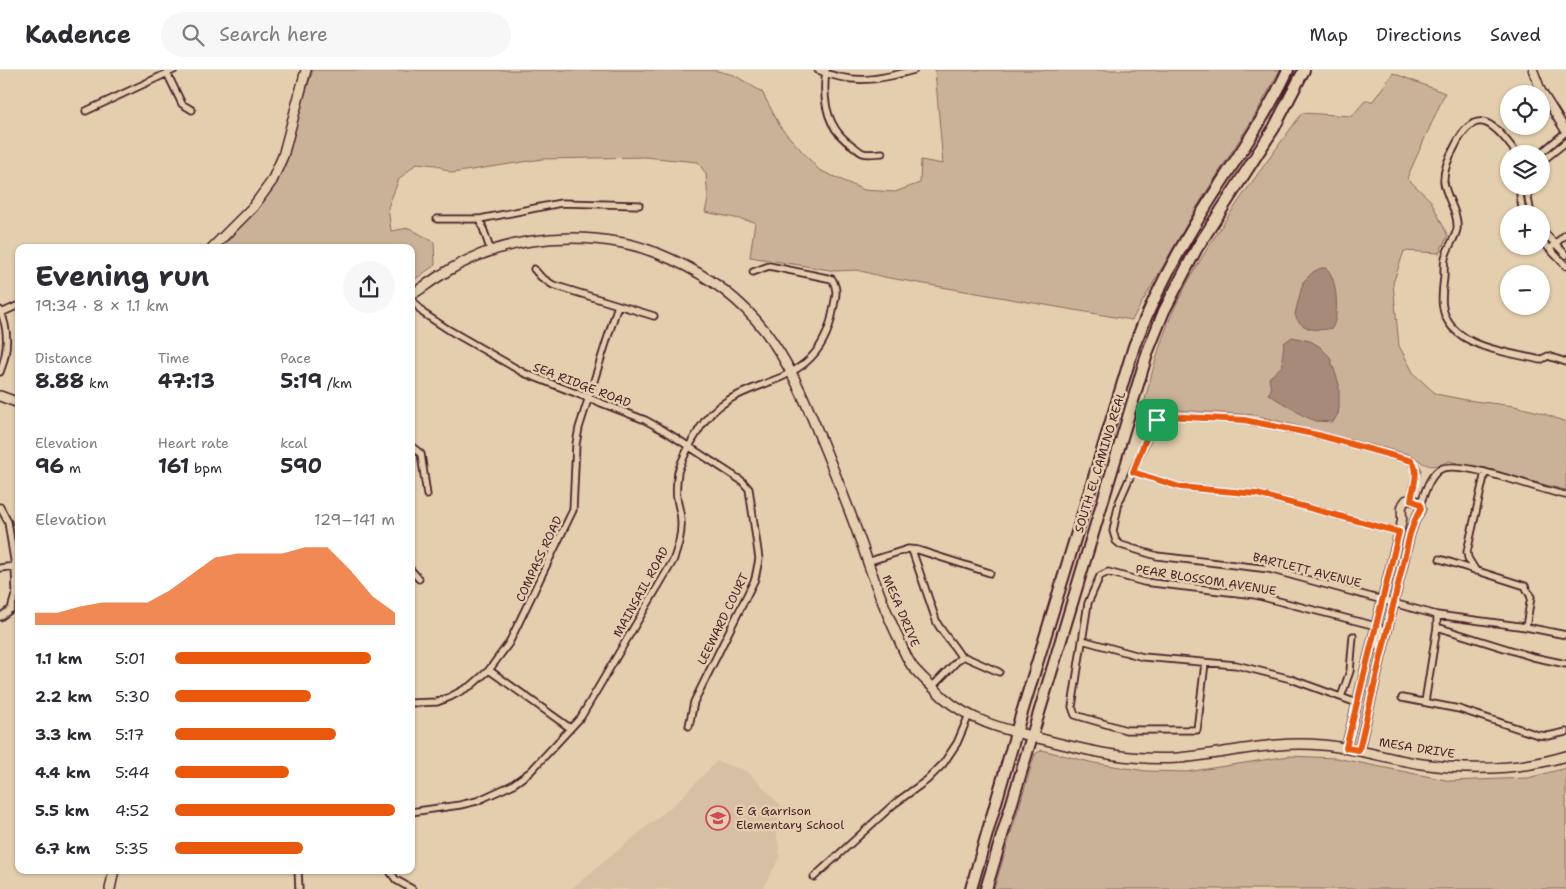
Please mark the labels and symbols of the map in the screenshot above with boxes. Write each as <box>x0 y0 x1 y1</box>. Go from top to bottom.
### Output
street label: SEA RIDGE ROAD <box>531 359 633 411</box>
street label: SOUTH EL CAMINO REAL <box>1071 389 1129 535</box>
pin <box>1136 399 1178 441</box>
street label: COMPASS ROAD <box>512 514 566 604</box>
street label: MAINSAIL ROAD <box>610 544 672 640</box>
street label: BARTLETT AVENUE <box>1251 549 1363 591</box>
street label: PEAR BLOSSOM AVENUE <box>1134 561 1278 599</box>
street label: LEEWARD COURT <box>694 570 752 668</box>
street label: MESA DRIVE <box>879 573 923 649</box>
street label: MESA DRIVE <box>1378 734 1456 762</box>
place label: E G Garrison Elementary School <box>736 803 844 833</box>
school or university icon: E G Garrison Elementary School <box>705 805 731 831</box>

